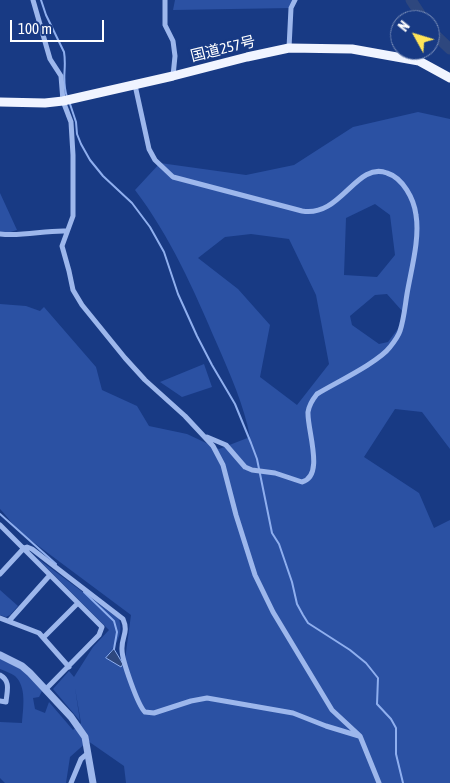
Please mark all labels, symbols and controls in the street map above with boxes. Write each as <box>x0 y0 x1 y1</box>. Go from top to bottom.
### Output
scale bar <box>12 10 106 42</box>
north arrow <box>390 10 440 60</box>
text: N <box>395 18 413 34</box>
text: 100 m <box>18 20 52 37</box>
street label: 国道257号 <box>189 32 257 66</box>

